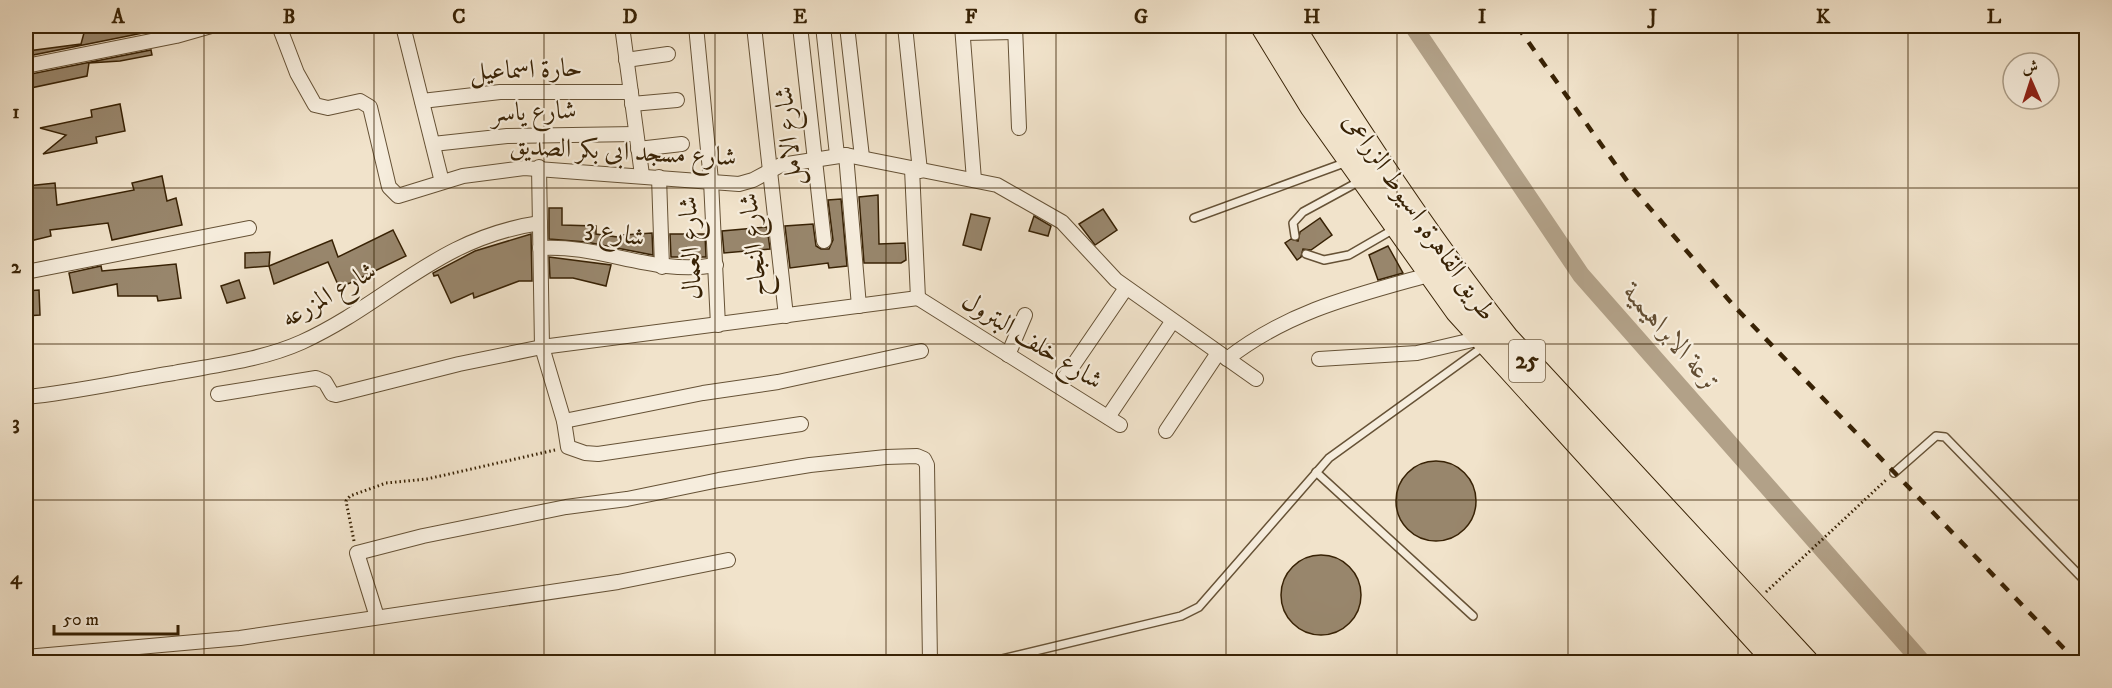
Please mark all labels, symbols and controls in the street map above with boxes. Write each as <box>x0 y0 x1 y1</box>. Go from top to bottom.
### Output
text: A <box>111 5 126 30</box>
text: B <box>283 5 295 30</box>
text: C <box>452 5 466 30</box>
text: D <box>623 5 638 30</box>
text: E <box>793 5 807 30</box>
text: F <box>965 5 978 30</box>
text: G <box>1134 5 1148 30</box>
text: H <box>1304 5 1321 30</box>
text: I <box>1478 5 1486 30</box>
text: J <box>1647 5 1657 30</box>
text: K <box>1816 5 1831 30</box>
text: L <box>1987 5 2002 30</box>
north arrow <box>2001 51 2061 111</box>
street label: حارة اسماعيل <box>469 52 583 88</box>
text: ش <box>2022 57 2039 77</box>
street label: شارع الامل <box>767 84 815 187</box>
street label: شارع ياسر <box>488 94 577 134</box>
text: 1 <box>12 100 20 125</box>
street label: طريق القاهرة, اسيوط الزراعى <box>1335 107 1503 327</box>
street label: شارع مسجد ابى بكر الصديق <box>508 130 737 178</box>
street label: شارع النجاح <box>732 191 782 299</box>
street label: شارع العمال <box>672 195 714 301</box>
street label: شارع 3 <box>581 211 648 259</box>
street label: شارع المزرعه <box>275 254 385 339</box>
text: 2 <box>11 255 22 280</box>
water label: ترعة الابراهيمية <box>1614 275 1729 399</box>
street label: شارع خلف البترول <box>953 285 1109 401</box>
road number: 25 <box>1509 340 1545 382</box>
text: 3 <box>12 411 20 436</box>
text: 4 <box>10 566 23 591</box>
scale bar <box>54 598 178 636</box>
text: 50 m <box>63 609 99 631</box>

